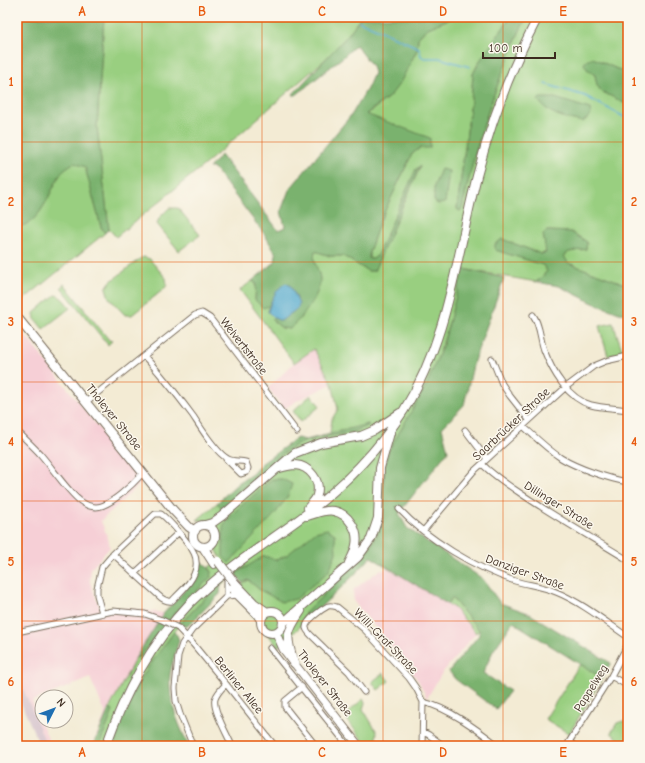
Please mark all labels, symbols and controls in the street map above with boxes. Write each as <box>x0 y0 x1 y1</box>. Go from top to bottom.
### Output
text: A <box>78 4 86 19</box>
text: B <box>198 4 206 19</box>
text: C <box>318 4 326 19</box>
text: D <box>439 4 447 19</box>
text: E <box>559 4 567 19</box>
scale bar <box>483 34 555 60</box>
text: 100 m <box>489 41 522 55</box>
text: 1 <box>8 74 14 89</box>
text: 1 <box>631 74 637 89</box>
text: 2 <box>8 194 14 209</box>
text: 2 <box>631 194 637 209</box>
text: 3 <box>8 314 14 329</box>
text: 3 <box>631 314 637 329</box>
street label: Welvertstraße <box>217 315 271 377</box>
street label: Tholeyer Straße <box>83 381 145 453</box>
street label: Saarbrücker Straße <box>470 385 552 463</box>
text: 4 <box>8 434 14 449</box>
text: 4 <box>631 434 637 449</box>
street label: Dillinger Straße <box>522 478 596 532</box>
street label: Danziger Straße <box>484 551 566 593</box>
text: 5 <box>8 554 15 569</box>
text: 5 <box>631 554 638 569</box>
street label: Willi-Graf-Straße <box>351 605 421 677</box>
street label: Tholeyer Straße <box>295 647 355 719</box>
street label: Berliner Allee <box>212 654 266 716</box>
street label: Pappelweg <box>571 662 611 714</box>
text: 6 <box>8 674 15 689</box>
text: 6 <box>631 674 638 689</box>
north arrow <box>34 689 74 729</box>
text: N <box>54 696 68 710</box>
text: A <box>78 745 86 760</box>
text: B <box>198 745 206 760</box>
text: C <box>318 745 326 760</box>
text: D <box>439 745 447 760</box>
text: E <box>559 745 567 760</box>

